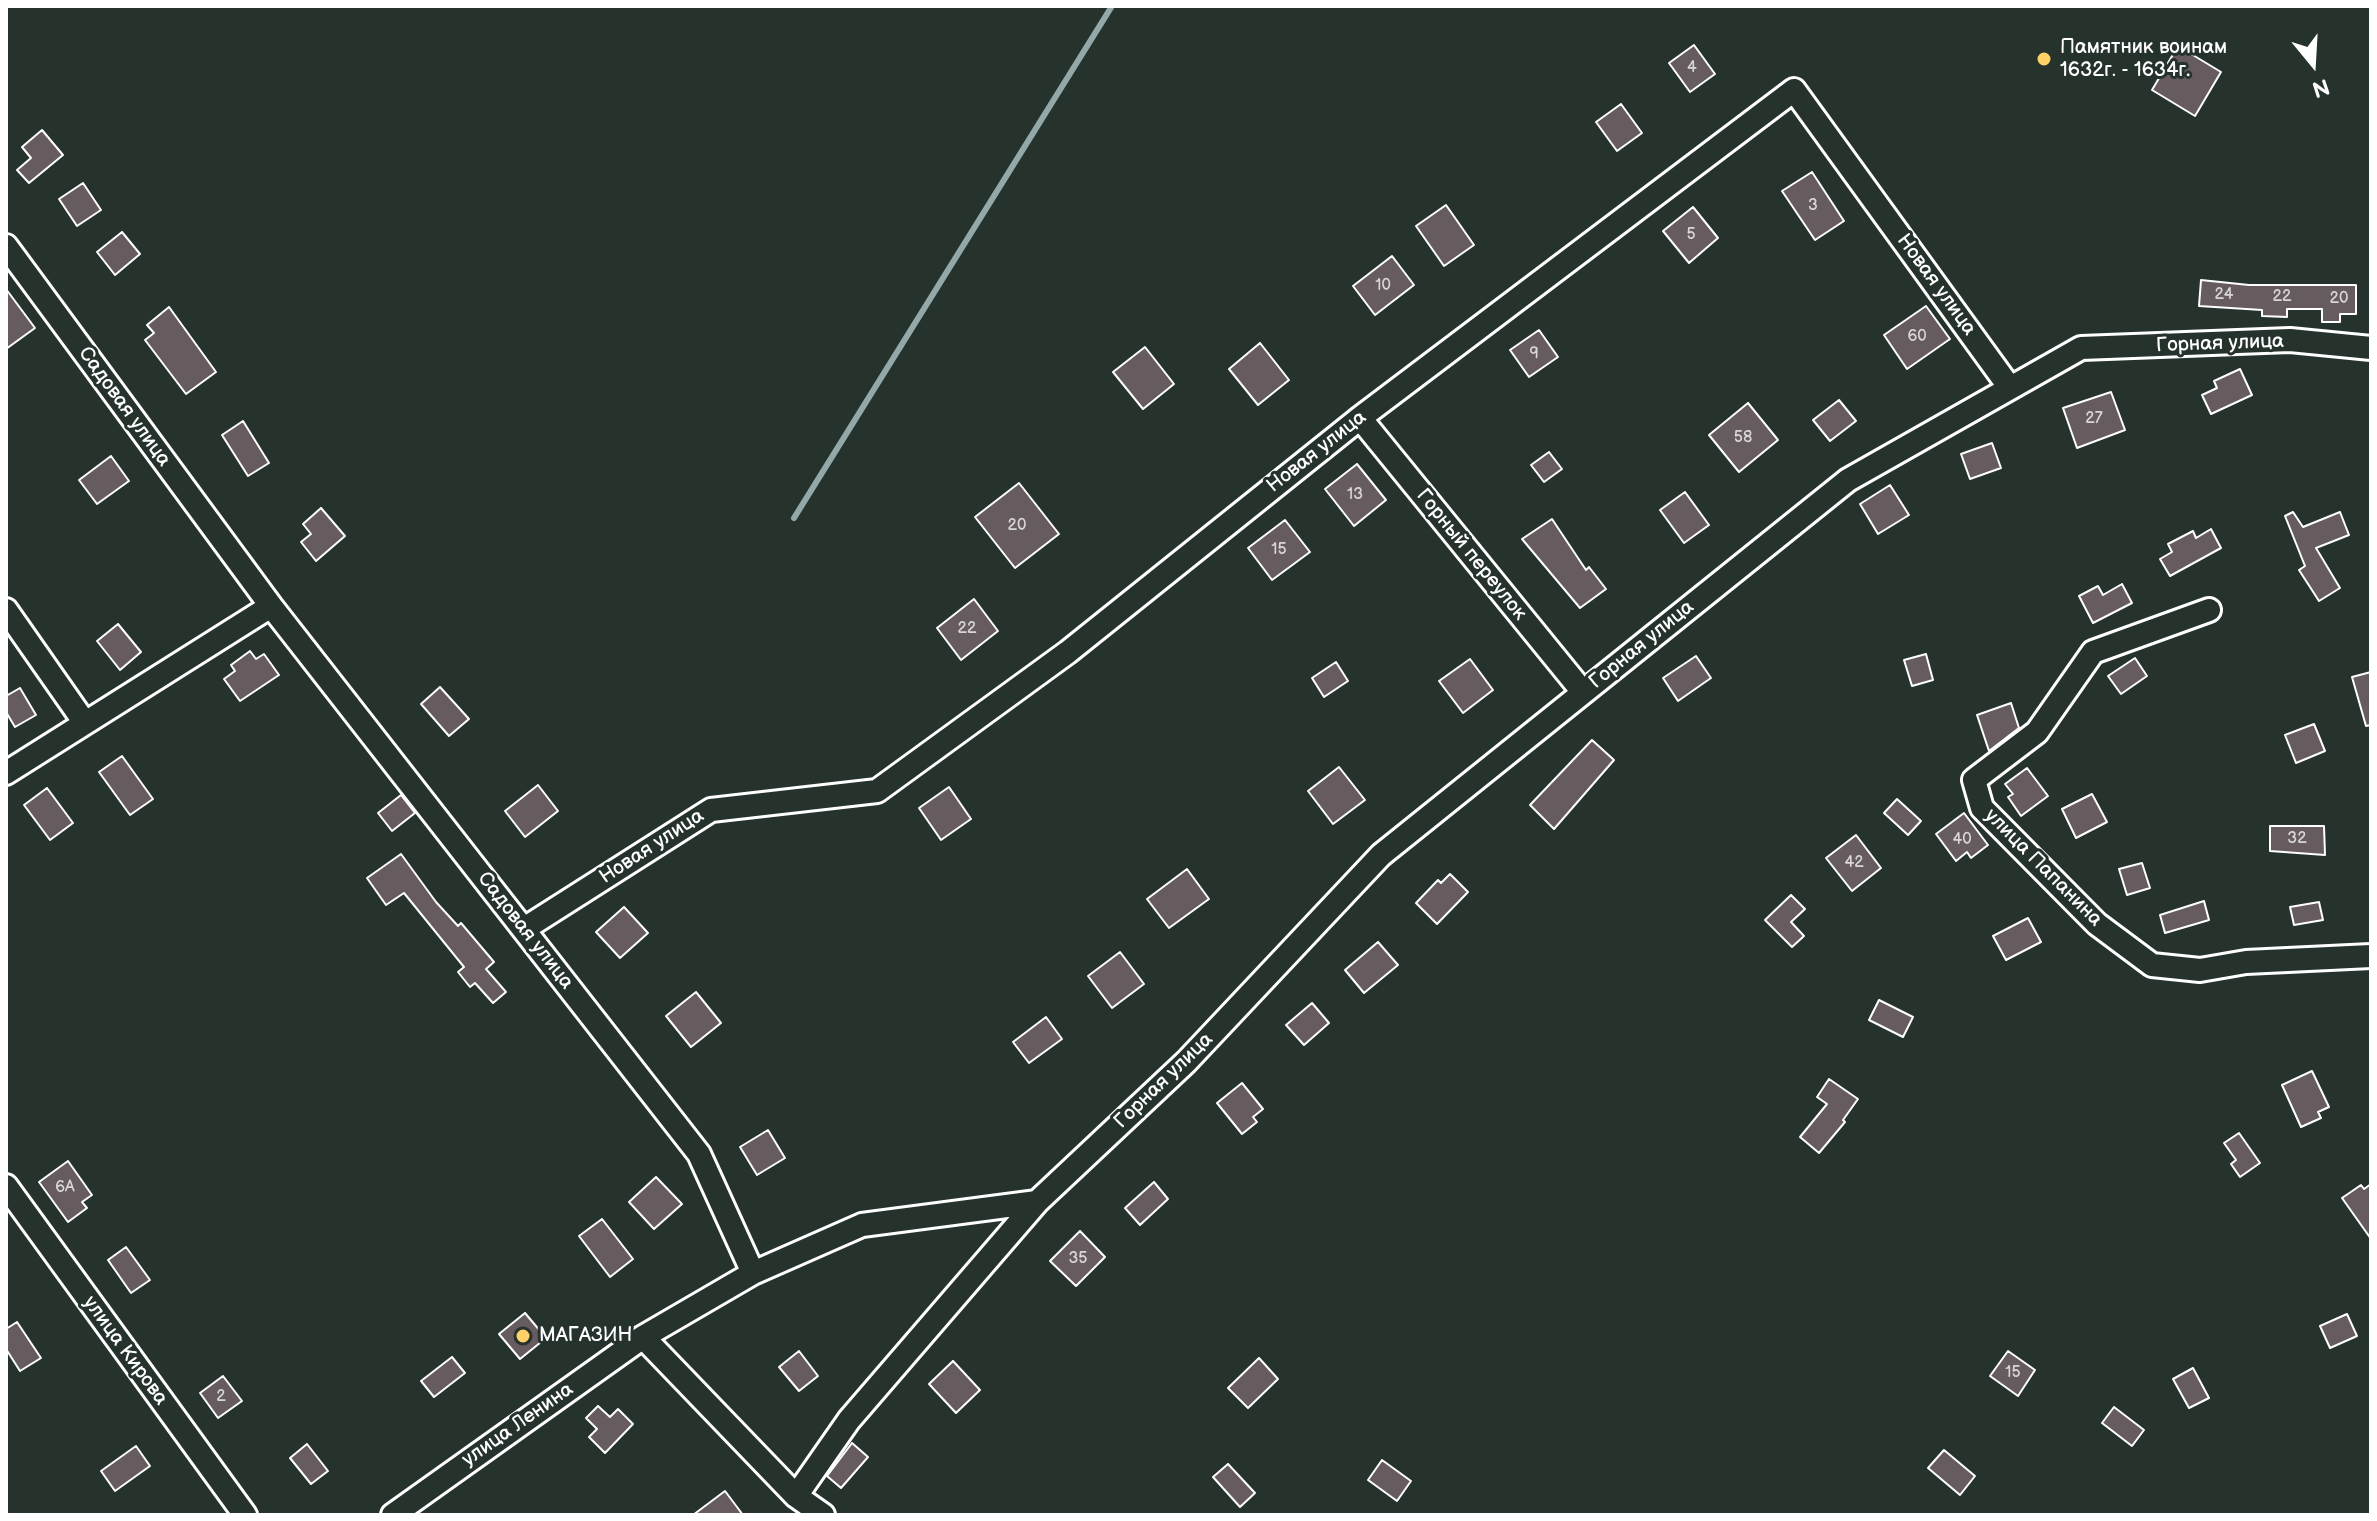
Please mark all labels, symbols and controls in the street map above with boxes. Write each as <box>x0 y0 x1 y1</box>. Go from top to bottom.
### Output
north arrow <box>2273 24 2353 104</box>
place label: Памятник воинам 1632г. - 1634г. <box>2060 36 2227 83</box>
marker: Памятник воинам 1632г. - 1634г. <box>2035 50 2053 68</box>
house number: 4 <box>1687 58 1697 78</box>
text: N <box>2309 72 2333 103</box>
house number: 3 <box>1808 196 1818 216</box>
house number: 5 <box>1686 225 1696 245</box>
street label: Новая улица <box>1891 230 1981 340</box>
house number: 10 <box>1375 276 1391 296</box>
house number: 24 <box>2215 285 2233 305</box>
house number: 22 <box>2273 287 2291 307</box>
house number: 20 <box>2330 289 2348 309</box>
house number: 60 <box>1907 327 1927 347</box>
street label: Горная улица <box>2156 330 2284 358</box>
street label: Садовая улица <box>73 342 175 472</box>
house number: 9 <box>1529 344 1539 364</box>
street label: Новая улица <box>1263 406 1371 498</box>
house number: 27 <box>2085 409 2103 429</box>
house number: 58 <box>1734 428 1752 448</box>
street label: Горный переулок <box>1411 484 1531 626</box>
house number: 13 <box>1347 485 1363 505</box>
house number: 20 <box>1008 516 1026 536</box>
house number: 15 <box>1271 540 1287 560</box>
street label: Горная улица <box>1585 595 1699 695</box>
house number: 22 <box>958 619 976 639</box>
street label: Новая улица <box>595 804 709 890</box>
street label: улица Папанина <box>1979 804 2107 932</box>
house number: 32 <box>2287 829 2307 849</box>
house number: 40 <box>1952 830 1972 850</box>
house number: 42 <box>1844 853 1864 873</box>
street label: Садовая улица <box>472 868 578 994</box>
street label: Горная улица <box>1110 1028 1218 1134</box>
house number: 6А <box>55 1178 75 1198</box>
house number: 35 <box>1068 1249 1088 1269</box>
street label: улица Кирова <box>77 1292 173 1410</box>
place label: МАГАЗИН <box>539 1324 632 1348</box>
marker: МАГАЗИН <box>514 1327 532 1345</box>
house number: 15 <box>2005 1363 2021 1383</box>
street label: улица Ленина <box>458 1378 578 1472</box>
house number: 2 <box>216 1387 226 1407</box>

